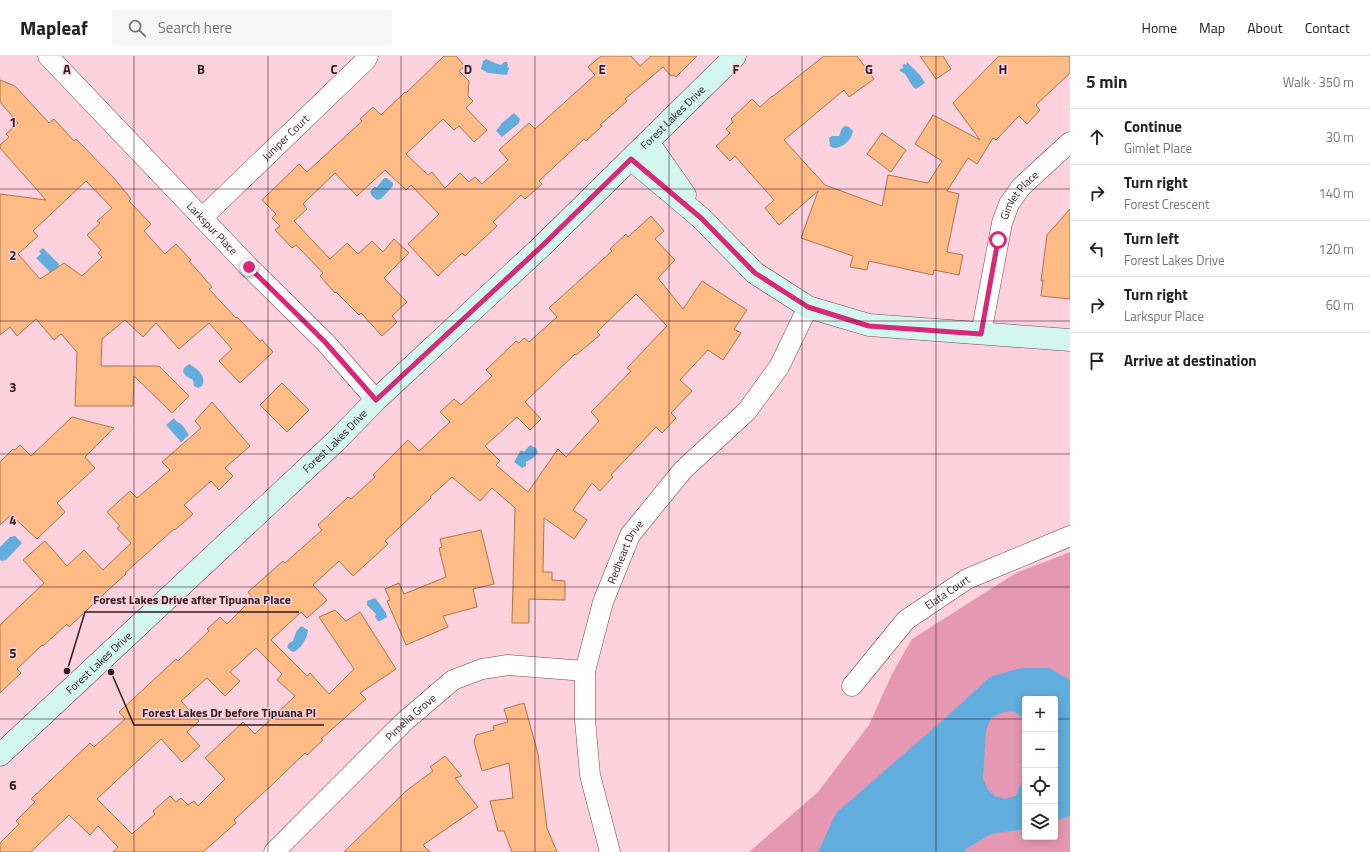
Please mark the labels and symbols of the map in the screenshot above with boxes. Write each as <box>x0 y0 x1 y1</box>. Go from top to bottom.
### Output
text: A <box>63 59 71 79</box>
text: B <box>197 59 205 79</box>
text: C <box>330 59 338 79</box>
text: D <box>464 59 472 79</box>
text: E <box>598 59 606 79</box>
text: F <box>733 59 740 79</box>
text: G <box>865 59 873 79</box>
text: H <box>999 59 1007 79</box>
street label: Forest Lakes Drive <box>637 81 709 153</box>
street label: Juniper Court <box>258 111 313 164</box>
text: 1 <box>9 112 17 132</box>
street label: Gimlet Place <box>996 167 1042 222</box>
street label: Larkspur Place <box>183 198 242 259</box>
route start <box>989 231 1007 249</box>
text: 2 <box>9 245 17 265</box>
route end <box>240 258 258 276</box>
text: 3 <box>9 377 17 397</box>
street label: Forest Lakes Drive <box>299 405 371 477</box>
text: 4 <box>9 510 17 530</box>
street label: Redheart Drive <box>603 516 647 586</box>
street label: Elata Court <box>922 571 973 613</box>
callout: Forest Lakes Drive after Tipuana Place <box>85 588 299 612</box>
text: Forest Lakes Drive after Tipuana Place <box>93 590 291 609</box>
street label: Forest Lakes Drive <box>62 628 136 698</box>
text: 5 <box>9 643 17 663</box>
street label: Pimelia Grove <box>382 690 440 744</box>
callout: Forest Lakes Dr before Tipuana Pl <box>134 701 324 725</box>
text: Forest Lakes Dr before Tipuana Pl <box>142 703 316 722</box>
text: 6 <box>9 775 17 795</box>

